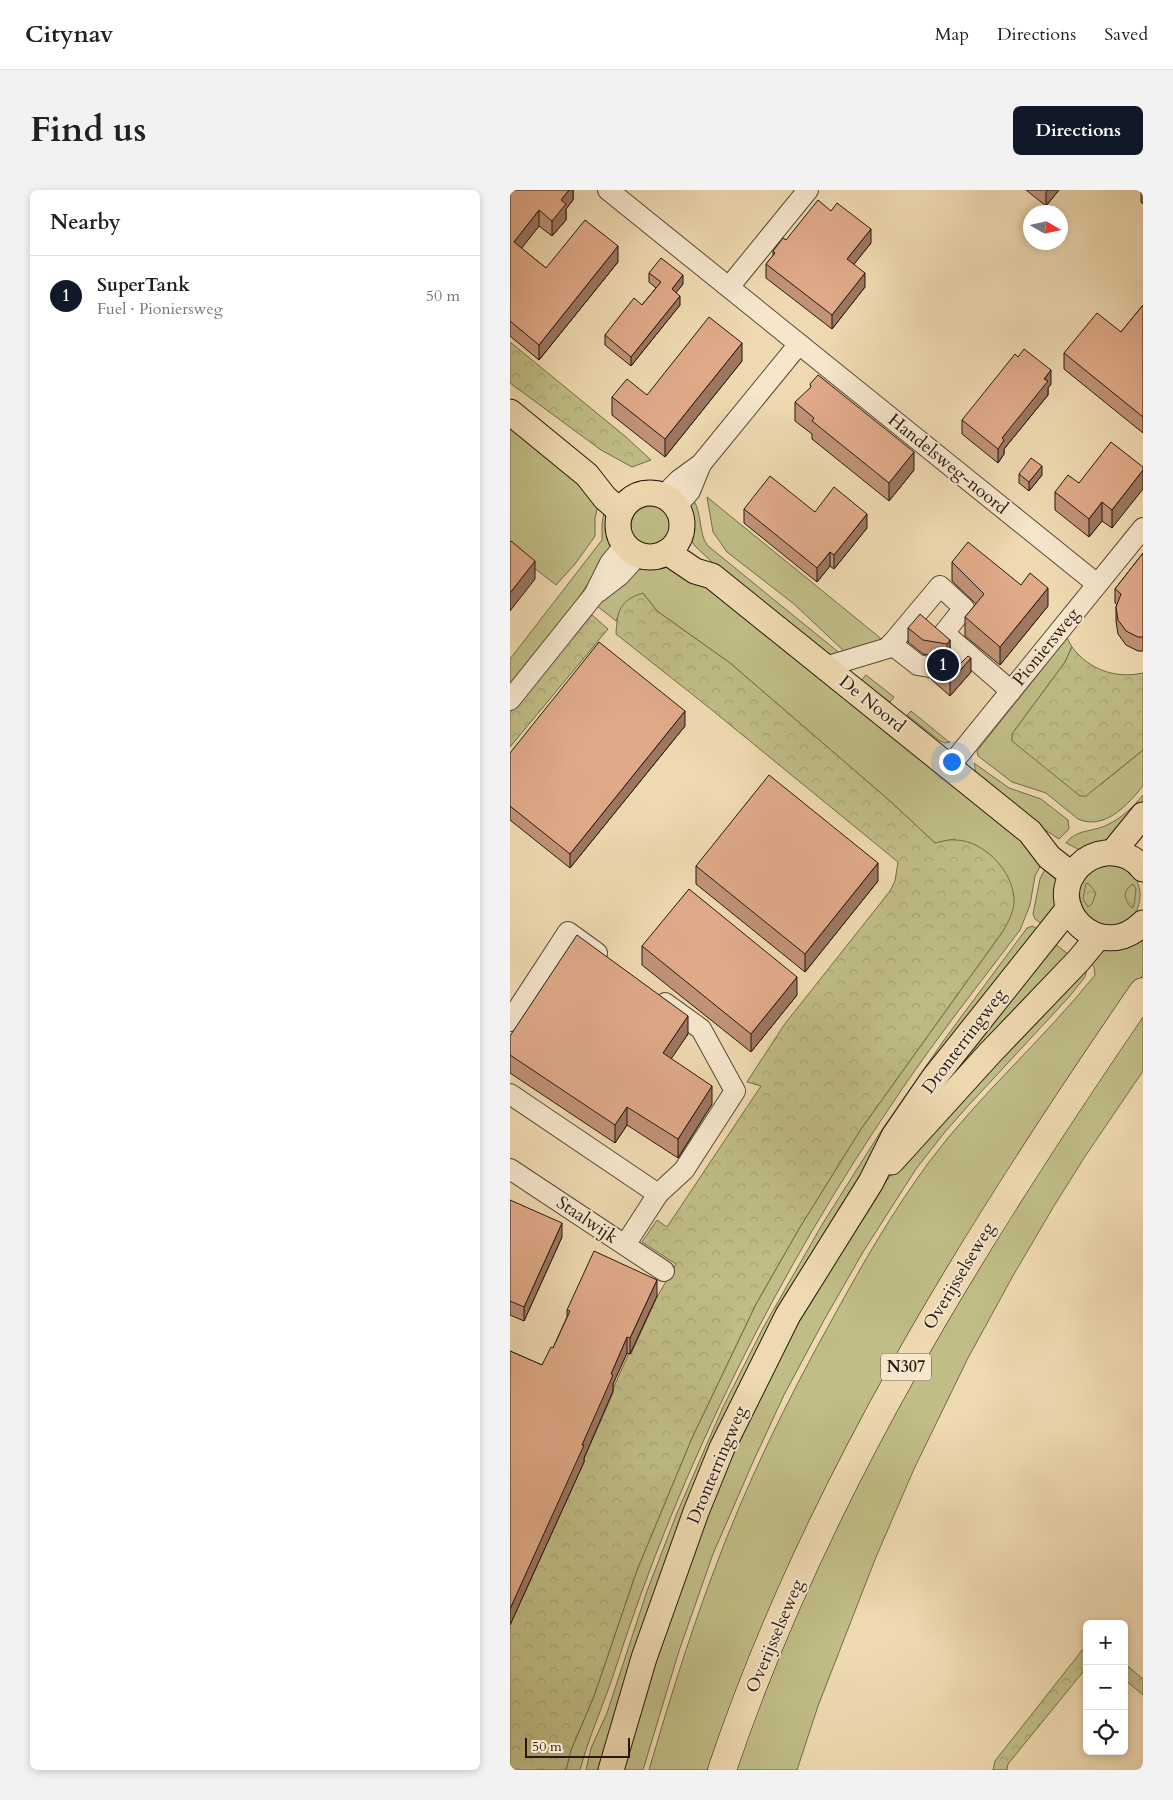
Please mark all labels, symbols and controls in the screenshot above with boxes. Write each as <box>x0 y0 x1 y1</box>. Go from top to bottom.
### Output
text: Citynav <box>25 18 113 51</box>
text: Map <box>935 22 969 47</box>
text: Directions <box>997 22 1076 47</box>
text: Saved <box>1104 22 1148 47</box>
text: Find us <box>30 106 146 154</box>
button: Directions <box>1013 106 1143 155</box>
north arrow <box>1023 205 1068 250</box>
text: Nearby <box>50 208 121 237</box>
text: SuperTank <box>97 272 190 298</box>
text: 1 <box>62 285 70 307</box>
text: 50 m <box>426 285 460 307</box>
text: Fuel · Pioniersweg <box>97 298 223 320</box>
street label: Handelsweg-noord <box>883 408 1014 521</box>
street label: Pioniersweg <box>1007 602 1086 691</box>
pin: 1 <box>927 646 959 684</box>
street label: De Noord <box>834 670 911 739</box>
your location <box>939 749 965 775</box>
street label: Dronterringweg <box>916 982 1013 1099</box>
street label: Staalwijk <box>551 1190 623 1250</box>
street label: Overijsselseweg <box>917 1217 1001 1334</box>
road number: N307 <box>881 1354 931 1380</box>
street label: Dronterringweg <box>681 1401 754 1528</box>
street label: Overijsselseweg <box>740 1574 811 1697</box>
map controls <box>1083 1620 1128 1755</box>
button: + <box>1083 1620 1128 1665</box>
button: − <box>1083 1665 1128 1710</box>
button: locate <box>1083 1710 1128 1755</box>
scale bar <box>525 1735 630 1758</box>
text: 50 m <box>532 1737 562 1756</box>

